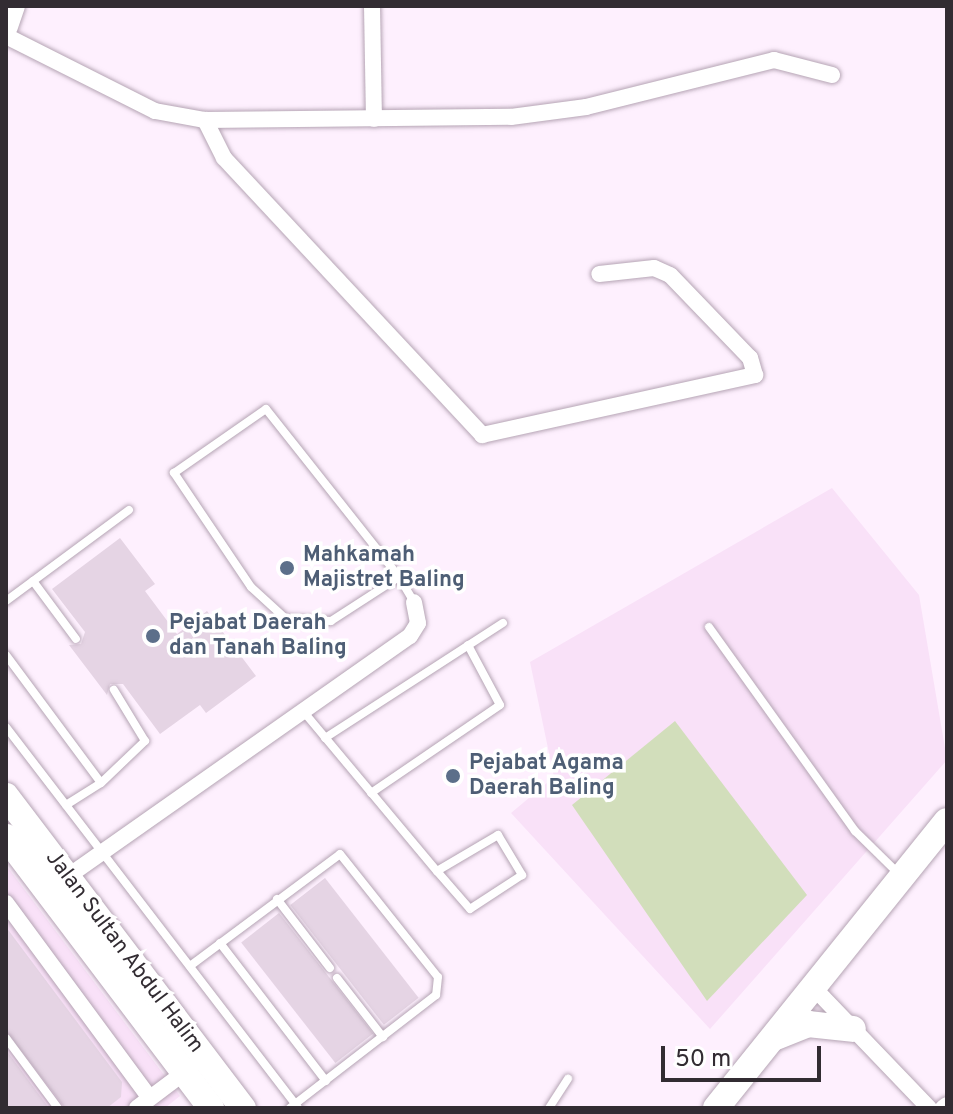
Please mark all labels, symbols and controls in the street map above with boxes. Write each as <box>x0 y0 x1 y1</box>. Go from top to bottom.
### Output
place label: Mahkamah Majistret Baling <box>303 542 465 594</box>
marker: Mahkamah Majistret Baling <box>278 559 296 577</box>
place label: Pejabat Daerah dan Tanah Baling <box>169 610 347 662</box>
marker: Pejabat Daerah dan Tanah Baling <box>144 627 162 645</box>
place label: Pejabat Agama Daerah Baling <box>469 750 625 802</box>
marker: Pejabat Agama Daerah Baling <box>444 767 462 785</box>
street label: Jalan Sultan Abdul Halim <box>39 845 209 1059</box>
scale bar <box>665 1030 825 1080</box>
text: 50 m <box>675 1045 731 1075</box>

